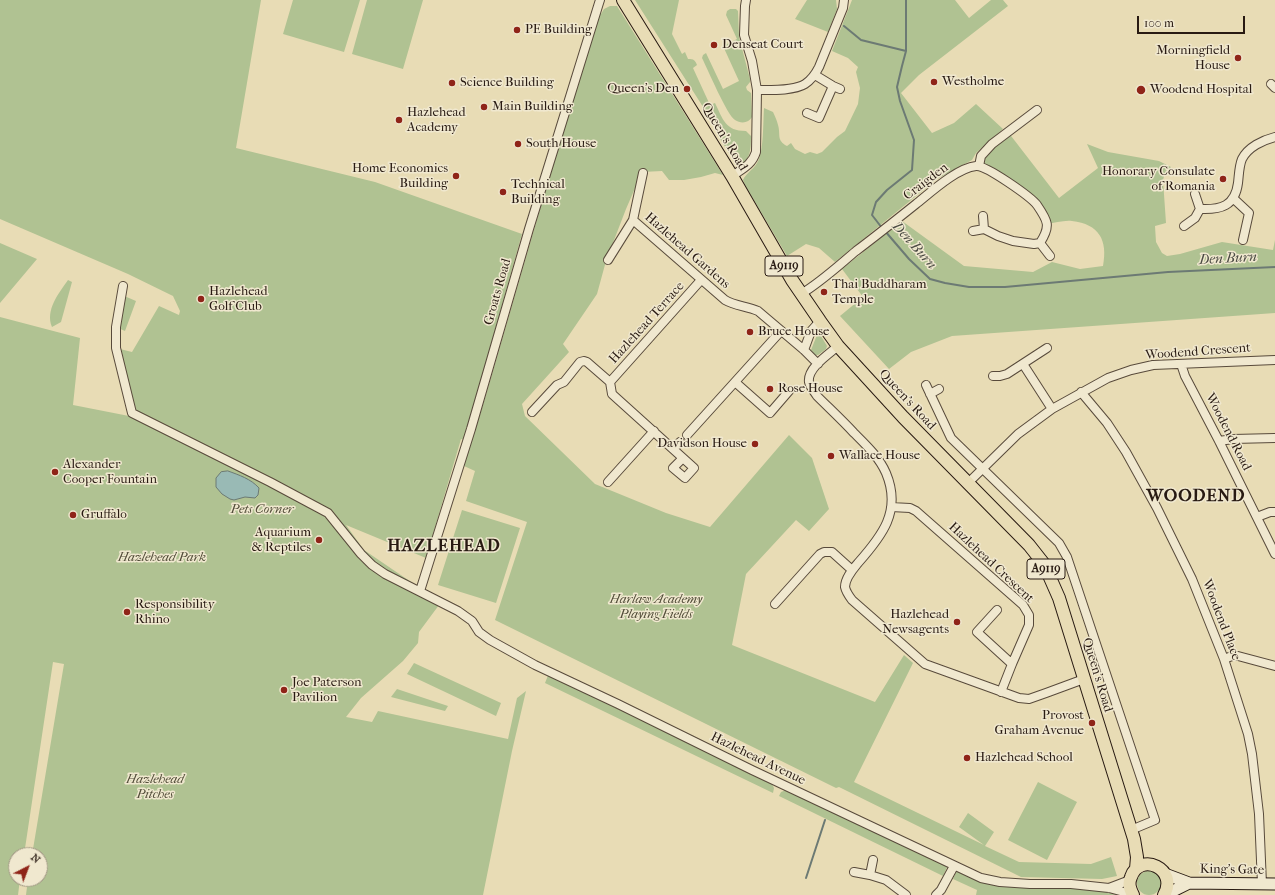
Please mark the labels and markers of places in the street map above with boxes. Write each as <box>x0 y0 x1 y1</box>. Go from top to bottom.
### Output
place label: PE Building <box>525 22 592 38</box>
marker: PE Building <box>512 25 522 35</box>
place label: Denseat Court <box>722 37 803 53</box>
marker: Denseat Court <box>709 40 719 50</box>
place label: Morningfield House <box>1156 43 1230 74</box>
marker: Morningfield House <box>1233 53 1243 63</box>
place label: Westholme <box>942 74 1004 90</box>
place label: Science Building <box>460 75 554 91</box>
marker: Westholme <box>929 77 939 87</box>
marker: Science Building <box>447 78 457 88</box>
place label: Queen's Den <box>607 81 679 97</box>
place label: Woodend Hospital <box>1150 82 1252 98</box>
marker: Queen's Den <box>682 84 692 94</box>
marker: Woodend Hospital <box>1135 84 1147 96</box>
place label: Main Building <box>492 99 573 115</box>
marker: Main Building <box>479 102 489 112</box>
place label: Hazlehead Academy <box>407 105 466 136</box>
marker: Hazlehead Academy <box>394 115 404 125</box>
place label: South House <box>526 136 596 152</box>
marker: South House <box>513 139 523 149</box>
place label: Home Economics Building <box>352 161 448 192</box>
place label: Honorary Consulate of Romania <box>1102 164 1215 195</box>
marker: Home Economics Building <box>451 171 461 181</box>
marker: Honorary Consulate of Romania <box>1218 174 1228 184</box>
place label: Technical Building <box>511 177 565 208</box>
marker: Technical Building <box>498 187 508 197</box>
place label: Thai Buddharam Temple <box>832 277 927 308</box>
place label: Hazlehead Golf Club <box>209 284 268 315</box>
marker: Thai Buddharam Temple <box>819 287 829 297</box>
marker: Hazlehead Golf Club <box>196 294 206 304</box>
place label: Bruce House <box>758 324 829 340</box>
marker: Bruce House <box>745 327 755 337</box>
place label: Rose House <box>778 381 843 397</box>
marker: Rose House <box>765 384 775 394</box>
place label: Davidson House <box>657 436 747 452</box>
marker: Davidson House <box>750 439 760 449</box>
place label: Wallace House <box>839 448 920 464</box>
marker: Wallace House <box>826 451 836 461</box>
place label: Alexander Cooper Fountain <box>63 457 157 488</box>
marker: Alexander Cooper Fountain <box>50 467 60 477</box>
place label: Gruffalo <box>81 507 127 523</box>
marker: Gruffalo <box>68 510 78 520</box>
place label: Aquarium & Reptiles <box>252 525 311 556</box>
marker: Aquarium & Reptiles <box>314 535 324 545</box>
place label: Responsibility Rhino <box>135 597 215 628</box>
marker: Responsibility Rhino <box>122 607 132 617</box>
place label: Hazlehead Newsagents <box>882 607 949 638</box>
marker: Hazlehead Newsagents <box>952 617 962 627</box>
place label: Joe Paterson Pavilion <box>292 675 362 706</box>
marker: Joe Paterson Pavilion <box>279 685 289 695</box>
place label: Provost Graham Avenue <box>994 708 1084 739</box>
marker: Provost Graham Avenue <box>1087 718 1097 728</box>
place label: Hazlehead School <box>975 750 1073 766</box>
marker: Hazlehead School <box>962 753 972 763</box>

